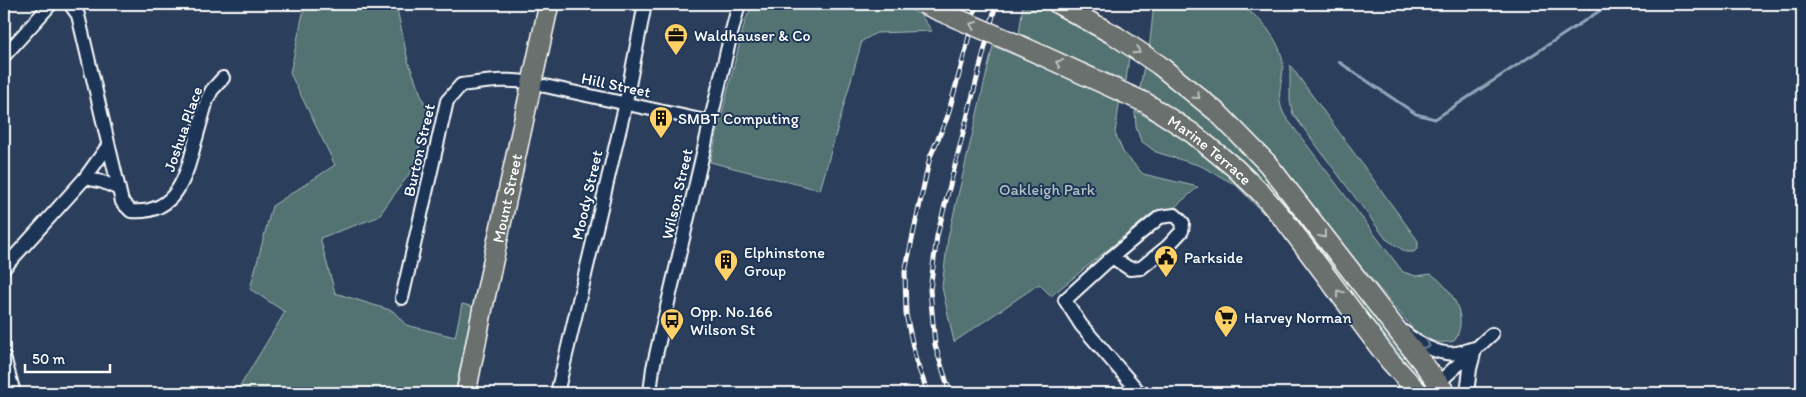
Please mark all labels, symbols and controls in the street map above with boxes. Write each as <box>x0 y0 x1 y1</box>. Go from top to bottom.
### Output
one-way arrow <box>969 21 978 32</box>
office icon: Waldhauser & Co <box>663 22 689 56</box>
place label: Waldhauser & Co <box>694 26 811 45</box>
one-way arrow <box>1132 45 1141 54</box>
one-way arrow <box>1055 59 1064 69</box>
street label: Hill Street <box>580 68 652 102</box>
street label: Joshua Place <box>160 84 206 174</box>
one-way arrow <box>1192 90 1201 99</box>
street label: Burton Street <box>399 102 439 198</box>
building icon: SMBT Computing <box>648 105 674 139</box>
place label: SMBT Computing <box>678 109 800 128</box>
street label: Marine Terrace <box>1164 110 1256 189</box>
street label: Wilson Street <box>657 147 697 241</box>
street label: Moody Street <box>567 148 607 242</box>
street label: Mount Street <box>488 152 526 245</box>
park label: Oakleigh Park <box>999 180 1096 199</box>
one-way arrow <box>1318 229 1326 238</box>
place label: Elphinstone Group <box>744 243 825 280</box>
public building icon: Parkside <box>1153 244 1179 278</box>
building icon: Elphinstone Group <box>713 248 739 282</box>
place label: Parkside <box>1184 248 1244 267</box>
one-way arrow <box>1336 290 1344 299</box>
place label: Opp. No.166 Wilson St <box>690 302 773 339</box>
supermarket icon: Harvey Norman <box>1213 304 1239 338</box>
bus stop icon: Opp. No.166 Wilson St <box>659 307 685 341</box>
place label: Harvey Norman <box>1244 308 1352 327</box>
one-way arrow <box>1421 339 1430 349</box>
scale bar <box>25 342 110 374</box>
text: 50 m <box>32 350 65 368</box>

